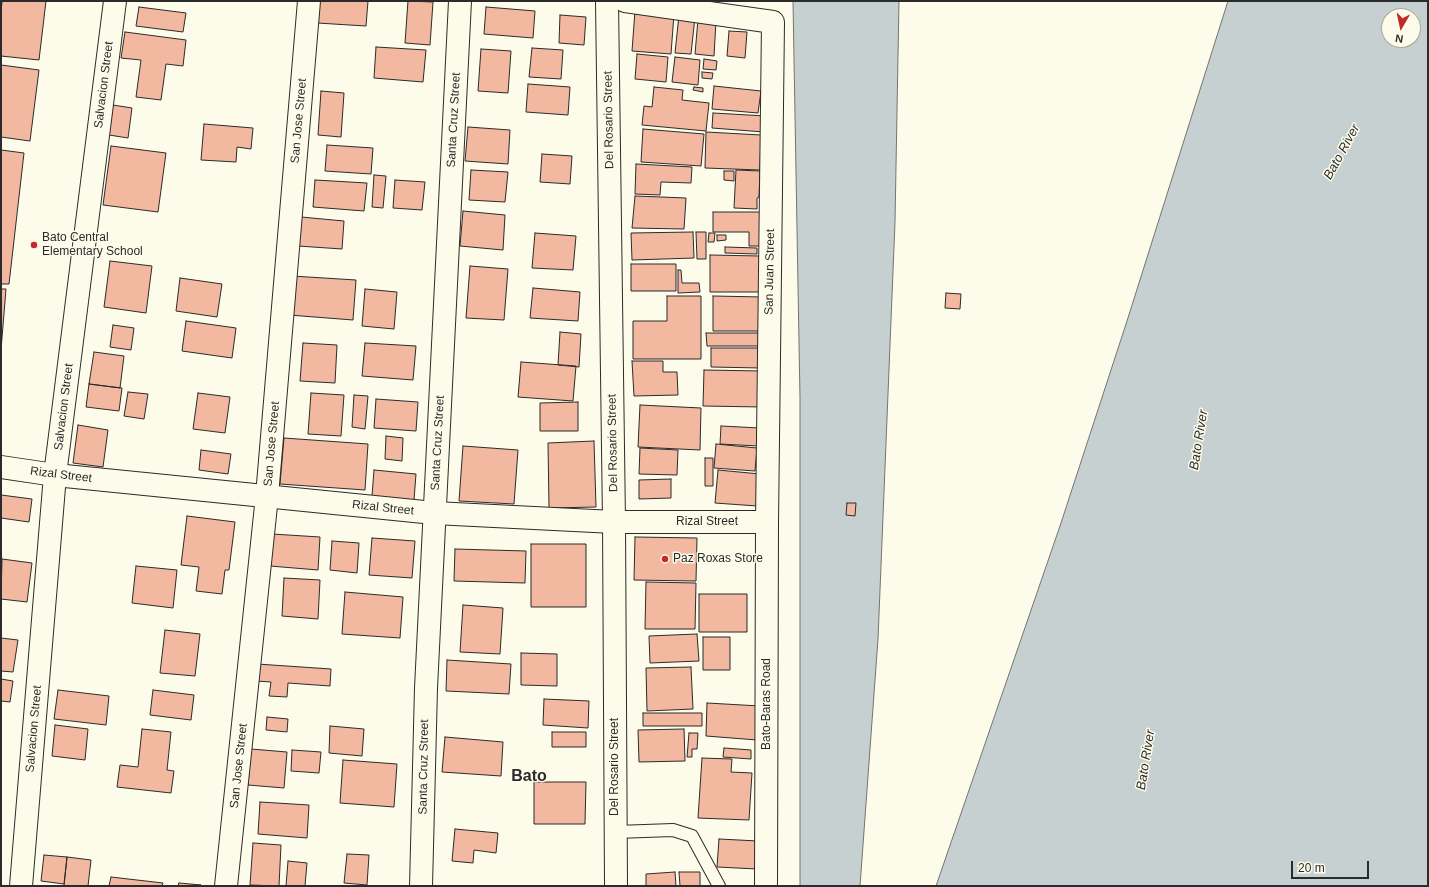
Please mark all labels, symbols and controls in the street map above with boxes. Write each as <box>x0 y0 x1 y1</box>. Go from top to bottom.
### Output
north arrow <box>1381 8 1421 48</box>
text: N <box>1394 32 1404 45</box>
street label: Salvacion Street <box>92 41 116 129</box>
street label: Del Rosario Street <box>601 71 617 169</box>
street label: Santa Cruz Street <box>444 72 464 168</box>
street label: San Jose Street <box>288 78 310 164</box>
water label: Bato River <box>1320 122 1364 182</box>
street label: San Juan Street <box>762 229 778 315</box>
place label: Bato Central Elementary School <box>42 231 143 259</box>
marker: Bato Central Elementary School <box>29 240 39 250</box>
street label: Salvacion Street <box>52 363 76 451</box>
street label: Del Rosario Street <box>605 394 621 492</box>
street label: Santa Cruz Street <box>428 395 448 491</box>
street label: San Jose Street <box>261 401 283 487</box>
water label: Bato River <box>1187 409 1211 471</box>
street label: Rizal Street <box>29 464 93 486</box>
street label: Rizal Street <box>351 498 415 518</box>
street label: Rizal Street <box>676 515 738 529</box>
place label: Paz Roxas Store <box>673 552 763 566</box>
marker: Paz Roxas Store <box>660 554 670 564</box>
street label: Bato-Baras Road <box>760 658 774 750</box>
street label: Salvacion Street <box>23 685 45 773</box>
street label: Del Rosario Street <box>608 718 622 816</box>
street label: Santa Cruz Street <box>416 719 432 815</box>
street label: San Jose Street <box>227 723 251 809</box>
water label: Bato River <box>1134 729 1158 791</box>
district label: Bato <box>511 767 547 787</box>
scale bar <box>1293 853 1371 879</box>
text: 20 m <box>1298 861 1325 875</box>

